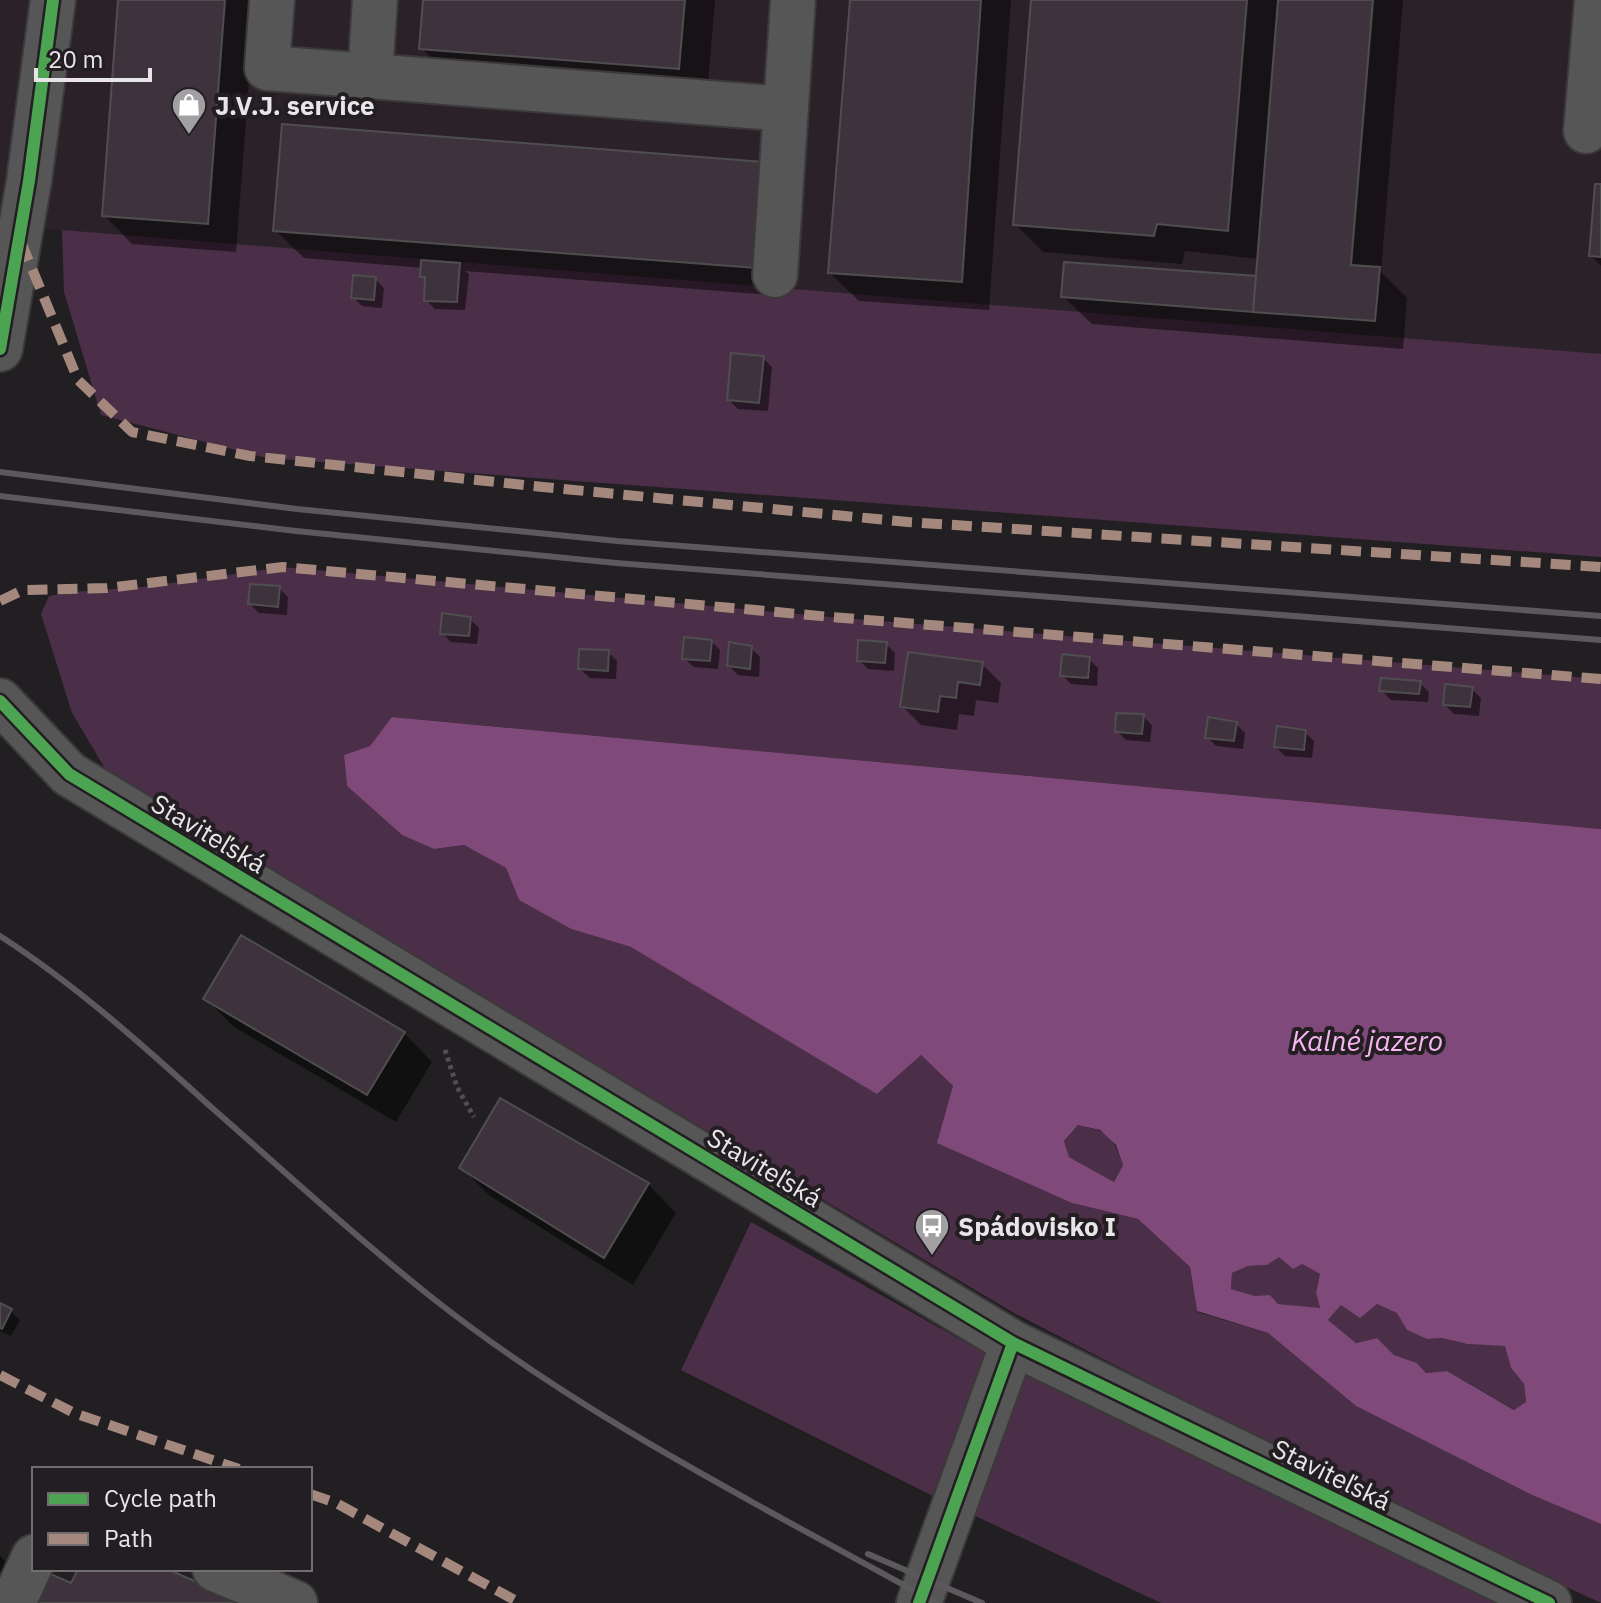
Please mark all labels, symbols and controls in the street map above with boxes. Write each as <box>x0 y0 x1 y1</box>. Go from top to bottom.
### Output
scale bar <box>36 32 150 82</box>
text: 20 m <box>48 43 103 75</box>
shop icon: J.V.J. service <box>170 86 208 136</box>
place label: J.V.J. service <box>215 88 375 122</box>
street label: Staviteľská <box>145 786 273 881</box>
water label: Kalné jazero <box>1291 1022 1443 1059</box>
street label: Staviteľská <box>701 1120 829 1215</box>
bus stop icon: Spádovisko I <box>913 1207 951 1257</box>
place label: Spádovisko I <box>958 1209 1116 1243</box>
street label: Staviteľská <box>1267 1431 1397 1517</box>
legend <box>32 1467 312 1571</box>
text: Cycle path <box>104 1482 217 1514</box>
text: Path <box>104 1522 153 1554</box>

